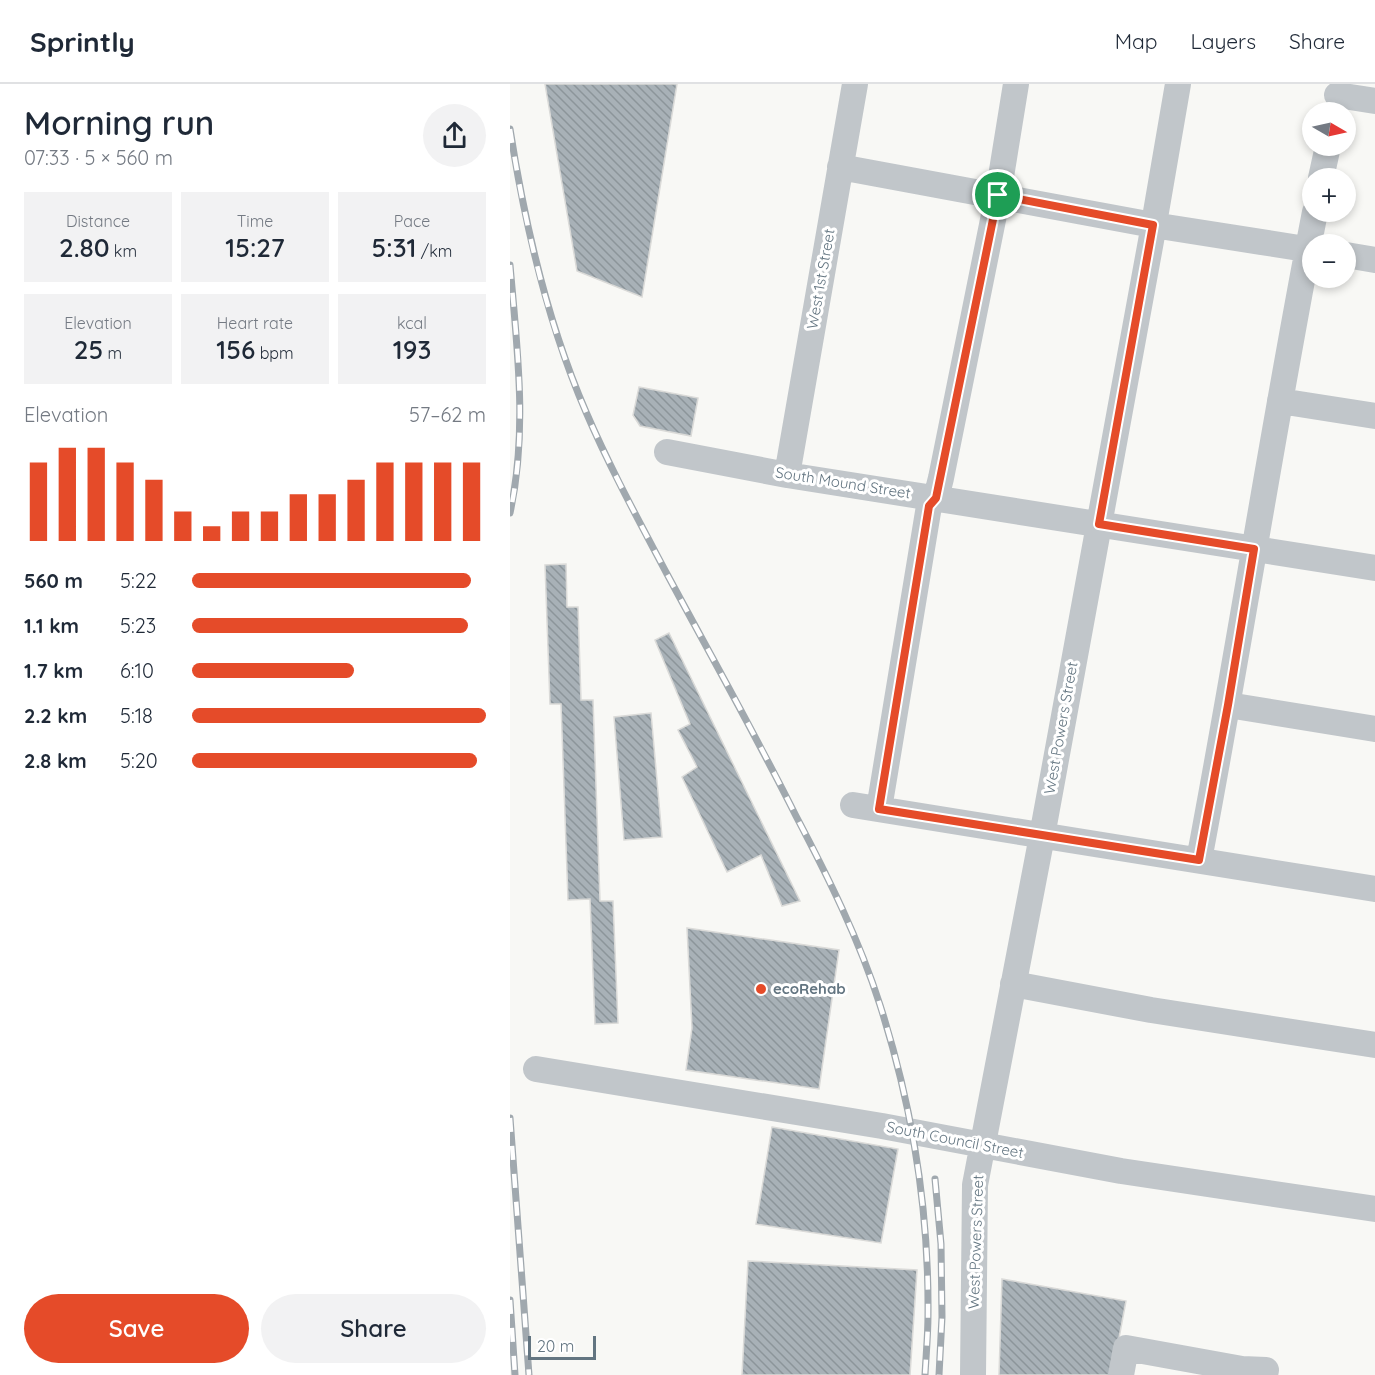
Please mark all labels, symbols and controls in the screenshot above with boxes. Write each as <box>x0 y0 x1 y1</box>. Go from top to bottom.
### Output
text: Sprintly <box>30 24 135 59</box>
text: Map <box>1115 28 1158 54</box>
text: Layers <box>1191 28 1256 54</box>
text: Share <box>1289 28 1345 54</box>
text: Morning run <box>24 102 214 143</box>
north arrow <box>1302 102 1356 156</box>
map controls <box>1302 102 1356 288</box>
button: share <box>423 104 486 167</box>
text: 07:33 · 5 × 560 m <box>24 145 173 170</box>
button: + <box>1302 168 1356 222</box>
pin <box>972 169 1023 220</box>
icon: arrive <box>981 178 1014 211</box>
text: Distance <box>66 211 130 231</box>
text: Time <box>237 211 273 231</box>
text: Pace <box>394 211 430 231</box>
street label: West 1st Street <box>802 227 839 331</box>
text: 2.80 <box>59 231 110 264</box>
text: 15:27 <box>225 231 285 264</box>
text: 5:31 <box>372 231 417 264</box>
button: − <box>1302 234 1356 288</box>
text: km <box>110 241 137 261</box>
text: /km <box>417 241 452 261</box>
text: Elevation <box>64 313 132 333</box>
text: Heart rate <box>217 313 293 333</box>
text: kcal <box>397 313 427 333</box>
text: 25 <box>74 333 103 366</box>
text: 156 <box>216 333 255 366</box>
text: 193 <box>393 333 431 366</box>
text: m <box>103 343 122 363</box>
text: bpm <box>255 343 294 363</box>
text: Elevation <box>24 402 108 427</box>
text: 57–62 m <box>409 402 486 427</box>
street label: South Mound Street <box>774 462 912 503</box>
text: 560 m <box>24 568 83 593</box>
text: 5:22 <box>120 568 157 593</box>
text: 1.1 km <box>24 613 79 638</box>
text: 5:23 <box>120 613 156 638</box>
text: 1.7 km <box>24 658 83 683</box>
text: 6:10 <box>120 658 154 683</box>
street label: West Powers Street <box>1039 660 1082 796</box>
text: 2.2 km <box>24 703 87 728</box>
text: 5:18 <box>120 703 153 728</box>
text: 2.8 km <box>24 748 87 773</box>
text: 5:20 <box>120 748 158 773</box>
place label: ecoRehab <box>773 979 846 998</box>
marker: ecoRehab <box>754 982 768 996</box>
street label: South Council Street <box>885 1117 1025 1162</box>
street label: West Powers Street <box>964 1174 987 1310</box>
button: Save <box>24 1294 249 1363</box>
button: Share <box>261 1294 486 1363</box>
scale bar <box>528 1333 596 1360</box>
text: 20 m <box>537 1336 574 1356</box>

